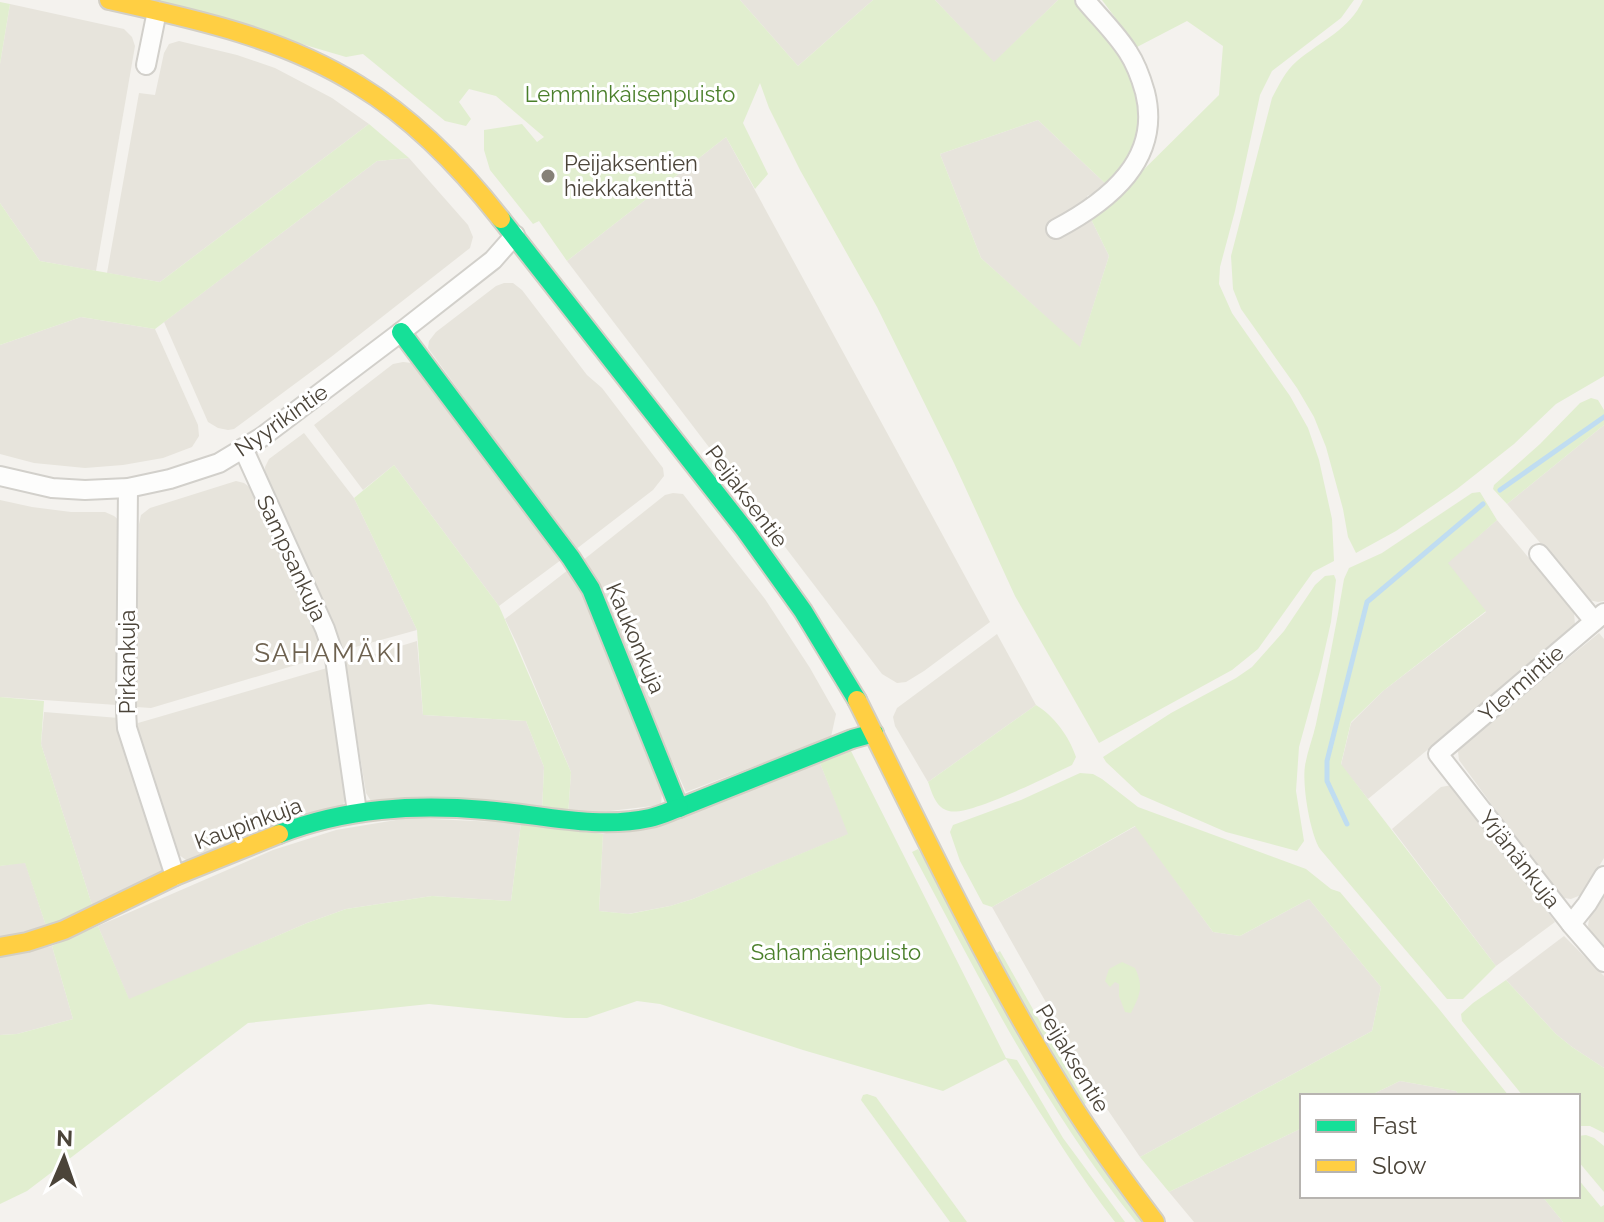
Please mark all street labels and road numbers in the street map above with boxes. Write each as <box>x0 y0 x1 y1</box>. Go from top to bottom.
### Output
street label: Nyyrikintie <box>229 378 333 462</box>
street label: Peijaksentie <box>700 440 794 552</box>
street label: Sampsankuja <box>251 491 333 625</box>
street label: Kaukonkuja <box>601 579 671 697</box>
street label: Pirkankuja <box>114 610 140 714</box>
street label: Ylermintie <box>1473 639 1569 727</box>
street label: Kaupinkuja <box>191 792 305 854</box>
street label: Yrjänänkuja <box>1474 805 1566 913</box>
street label: Peijaksentie <box>1031 999 1115 1117</box>

